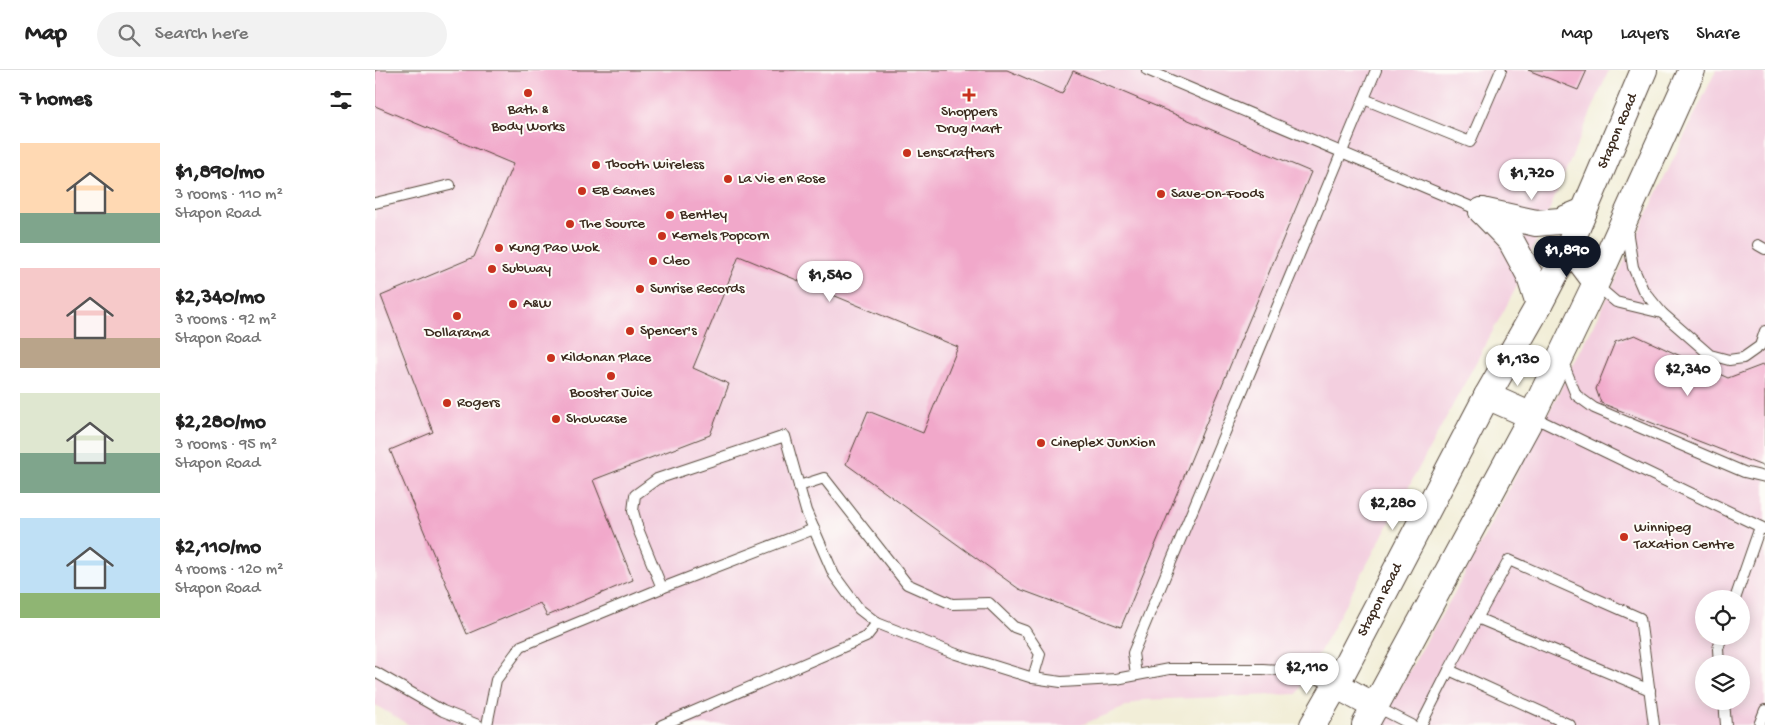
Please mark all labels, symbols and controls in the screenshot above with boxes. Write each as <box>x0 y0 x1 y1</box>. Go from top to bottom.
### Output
search box <box>97 12 447 57</box>
text: Map <box>25 20 67 49</box>
icon: search <box>115 21 143 49</box>
text: Search here <box>155 23 248 46</box>
text: Map <box>1561 24 1593 45</box>
text: Layers <box>1621 24 1668 45</box>
text: Share <box>1696 24 1740 45</box>
icon: filters <box>327 86 355 114</box>
marker: Bath & Body Works <box>522 87 534 99</box>
text: 7 homes <box>20 88 92 113</box>
marker: Shoppers Drug Mart <box>963 89 975 101</box>
street label: Stapon Road <box>1594 90 1642 172</box>
place label: Bath & Body Works <box>490 101 565 136</box>
place label: Shoppers Drug Mart <box>936 103 1003 138</box>
place label: LensCrafters <box>917 144 994 162</box>
marker: LensCrafters <box>901 147 913 159</box>
place label: Tbooth Wireless <box>605 156 705 174</box>
pin: $1,720 <box>1491 158 1573 201</box>
marker: Tbooth Wireless <box>590 159 602 171</box>
text: $1,890/mo <box>175 161 264 186</box>
icon: home <box>60 163 120 223</box>
text: $1,720 <box>1510 165 1554 184</box>
place label: La Vie en Rose <box>738 170 826 188</box>
marker: La Vie en Rose <box>722 173 734 185</box>
place label: EB Games <box>592 182 655 200</box>
marker: EB Games <box>576 185 588 197</box>
place label: Save-On-Foods <box>1171 185 1264 203</box>
text: 3 rooms · 110 m² <box>175 186 283 205</box>
marker: Save-On-Foods <box>1155 188 1167 200</box>
text: Stapon Road <box>175 205 260 224</box>
place label: Bentley <box>679 206 728 224</box>
marker: Bentley <box>664 209 676 221</box>
place label: The Source <box>579 215 645 233</box>
marker: The Source <box>564 218 576 230</box>
place label: Kernels Popcorn <box>672 227 769 245</box>
marker: Kernels Popcorn <box>656 230 668 242</box>
pin: $1,890 <box>1526 236 1608 278</box>
place label: Kung Pao Wok <box>509 239 600 257</box>
marker: Kung Pao Wok <box>493 242 505 254</box>
text: $1,890 <box>1545 242 1589 261</box>
place label: Cleo <box>663 252 690 270</box>
marker: Cleo <box>647 255 659 267</box>
place label: Subway <box>502 260 552 278</box>
pin: $1,540 <box>789 260 871 303</box>
marker: Subway <box>486 263 498 275</box>
text: $1,540 <box>808 267 852 286</box>
place label: Sunrise Records <box>650 280 745 298</box>
marker: Sunrise Records <box>634 283 646 295</box>
text: $2,340/mo <box>175 286 265 311</box>
icon: home <box>60 288 120 348</box>
place label: A&W <box>523 295 552 313</box>
marker: A&W <box>507 298 519 310</box>
marker: Dollarama <box>451 310 463 322</box>
text: 3 rooms · 92 m² <box>175 311 277 330</box>
place label: Spencer's <box>640 322 697 340</box>
place label: Dollarama <box>423 324 490 342</box>
marker: Spencer's <box>624 325 636 337</box>
text: Stapon Road <box>175 330 260 349</box>
pin: $1,130 <box>1477 344 1559 387</box>
place label: Kildonan Place <box>561 349 652 367</box>
text: $1,130 <box>1497 351 1539 370</box>
marker: Kildonan Place <box>545 352 557 364</box>
pin: $2,340 <box>1647 354 1729 397</box>
text: $2,340 <box>1665 361 1711 380</box>
marker: Booster Juice <box>605 370 617 382</box>
place label: Booster Juice <box>569 384 653 402</box>
place label: Rogers <box>457 394 500 412</box>
marker: Rogers <box>441 397 453 409</box>
place label: Showcase <box>566 410 627 428</box>
text: $2,280/mo <box>175 411 266 436</box>
icon: home <box>60 413 120 473</box>
marker: Showcase <box>550 413 562 425</box>
place label: Cineplex Junxion <box>1051 434 1155 452</box>
text: 3 rooms · 95 m² <box>175 436 277 455</box>
marker: Cineplex Junxion <box>1035 437 1047 449</box>
text: Stapon Road <box>175 455 260 474</box>
pin: $2,280 <box>1352 488 1434 531</box>
text: $2,280 <box>1370 495 1416 514</box>
place label: Winnipeg Taxation Centre <box>1633 519 1735 554</box>
marker: Winnipeg Taxation Centre <box>1618 531 1630 543</box>
text: $2,110/mo <box>175 536 261 561</box>
icon: home <box>60 538 120 598</box>
street label: Stapon Road <box>1354 559 1407 640</box>
text: 4 rooms · 120 m² <box>175 561 283 580</box>
text: Stapon Road <box>175 580 260 599</box>
map controls <box>1695 590 1750 710</box>
button: locate <box>1695 590 1750 645</box>
pin: $2,110 <box>1266 652 1348 695</box>
button: layers <box>1695 655 1750 710</box>
text: $2,110 <box>1286 659 1328 678</box>

